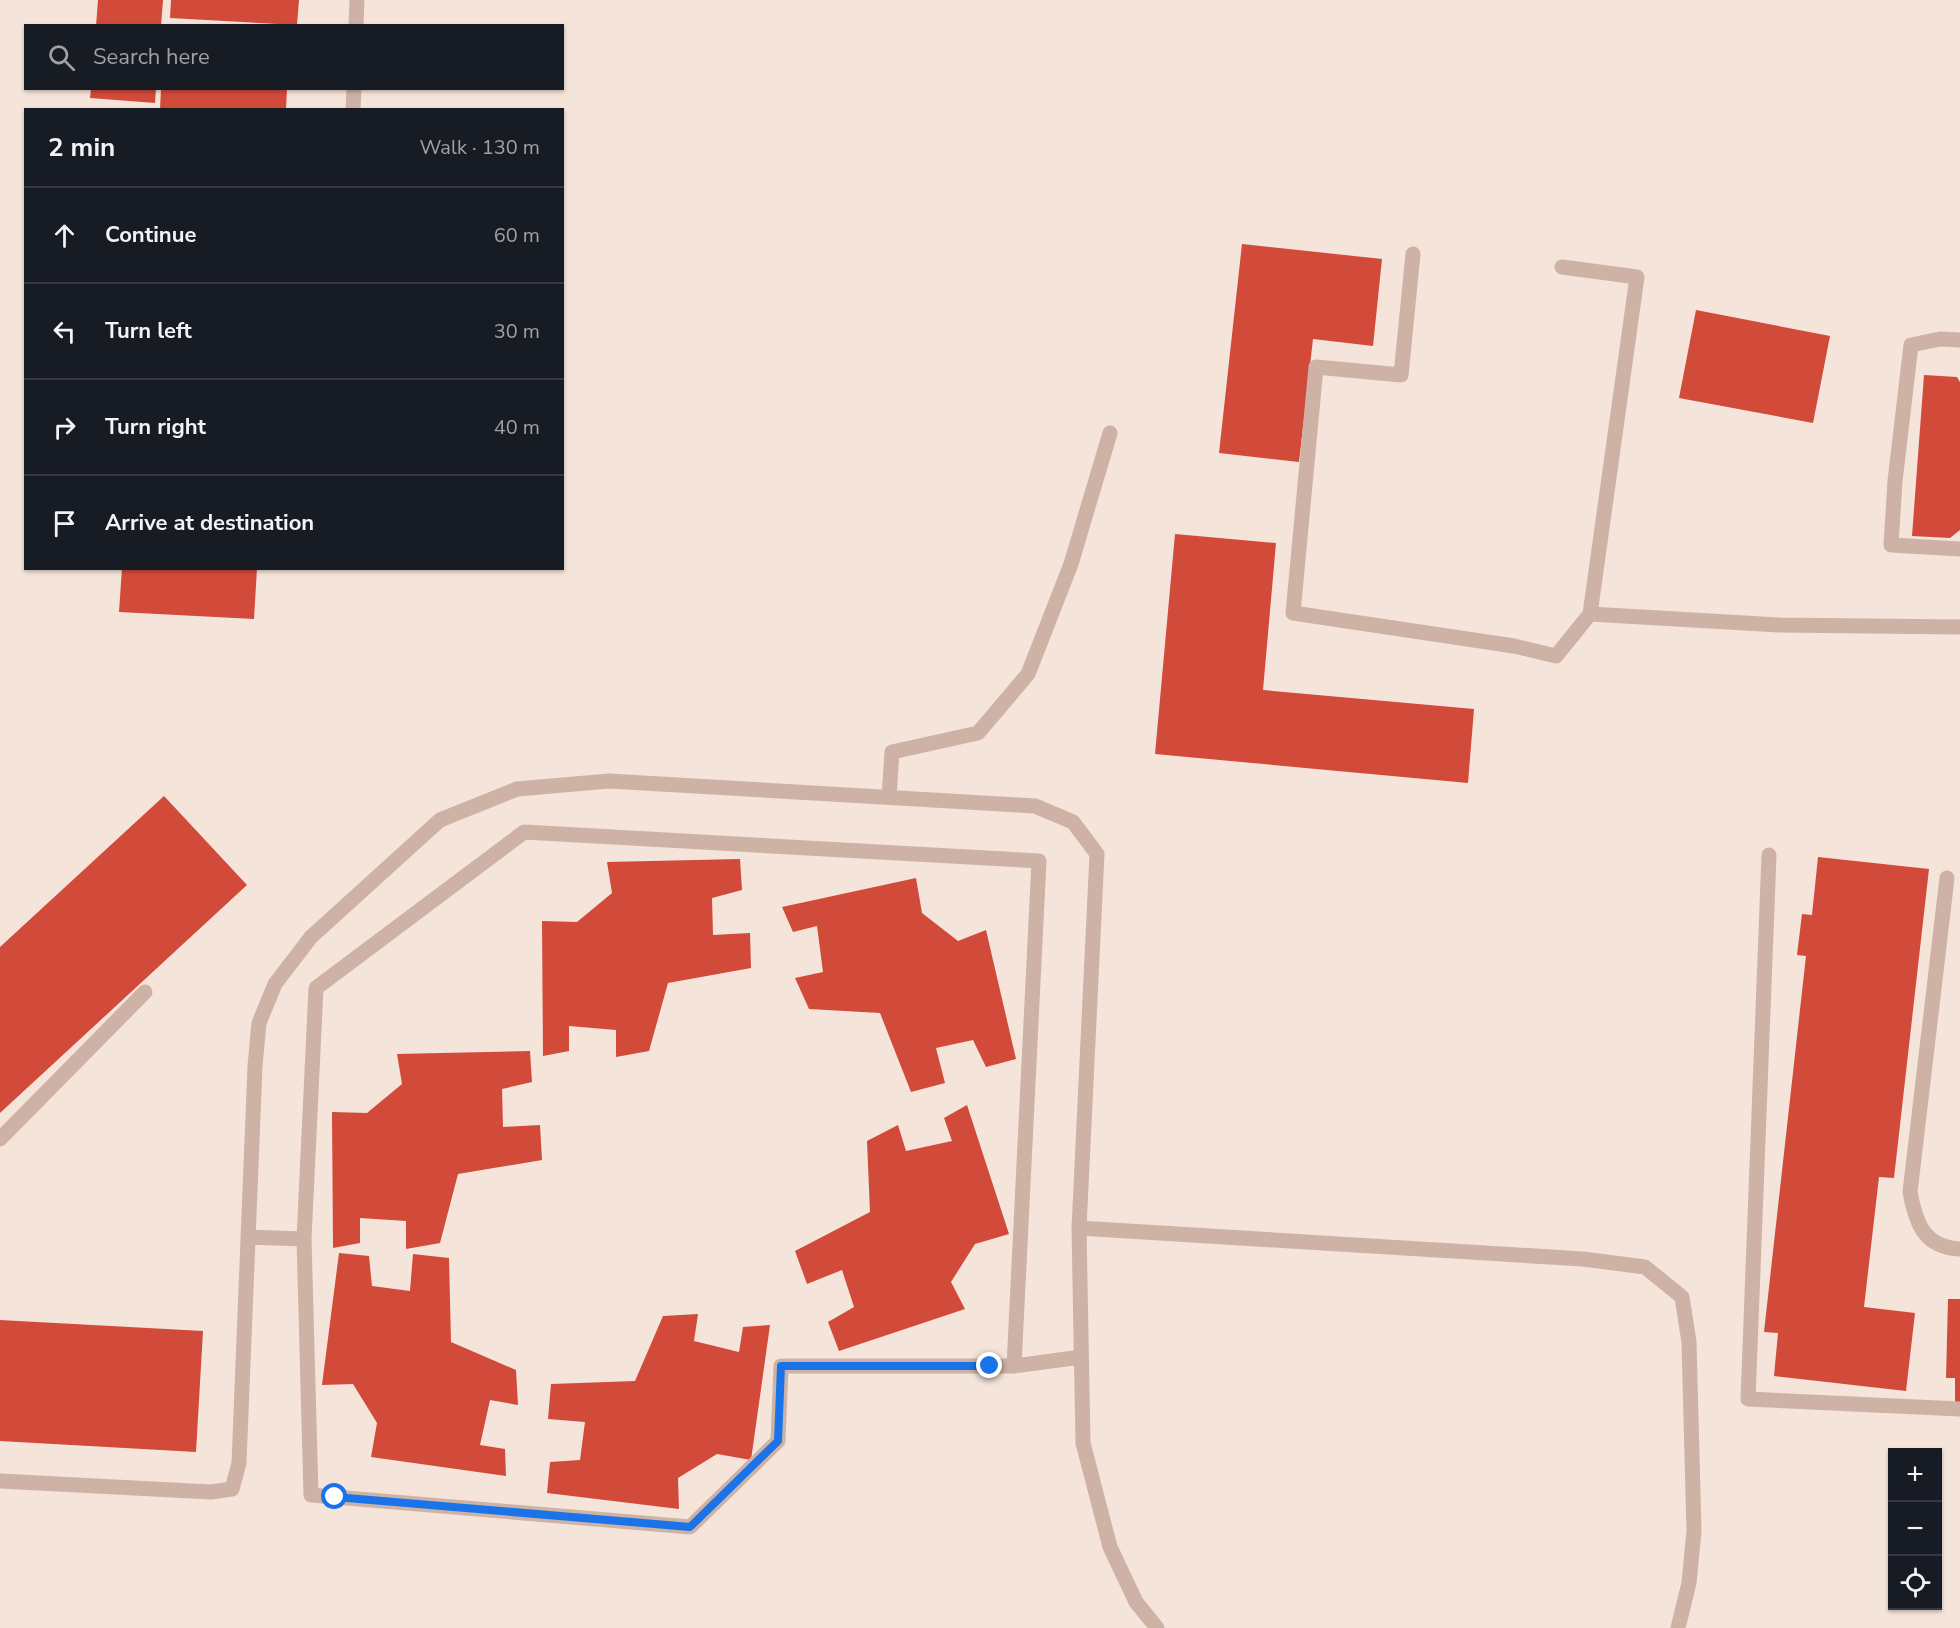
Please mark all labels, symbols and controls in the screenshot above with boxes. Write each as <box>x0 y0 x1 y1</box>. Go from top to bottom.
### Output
search box <box>24 24 564 90</box>
icon: search <box>45 41 78 74</box>
text: Search here <box>93 42 210 72</box>
text: 2 min <box>48 130 115 165</box>
text: Walk · 130 m <box>420 134 540 161</box>
icon: ahead <box>48 219 81 252</box>
text: Continue <box>105 220 196 250</box>
text: 60 m <box>494 222 540 249</box>
icon: left <box>48 315 81 348</box>
text: Turn left <box>105 316 192 346</box>
text: 30 m <box>494 318 540 345</box>
icon: right <box>48 411 81 444</box>
text: Turn right <box>105 412 206 442</box>
text: 40 m <box>494 414 540 441</box>
icon: arrive <box>48 507 81 540</box>
text: Arrive at destination <box>105 508 314 538</box>
route end <box>976 1352 1002 1378</box>
map controls <box>1888 1448 1942 1610</box>
button: + <box>1888 1448 1942 1502</box>
route start <box>321 1483 347 1509</box>
button: − <box>1888 1502 1942 1556</box>
button: locate <box>1888 1556 1942 1610</box>

